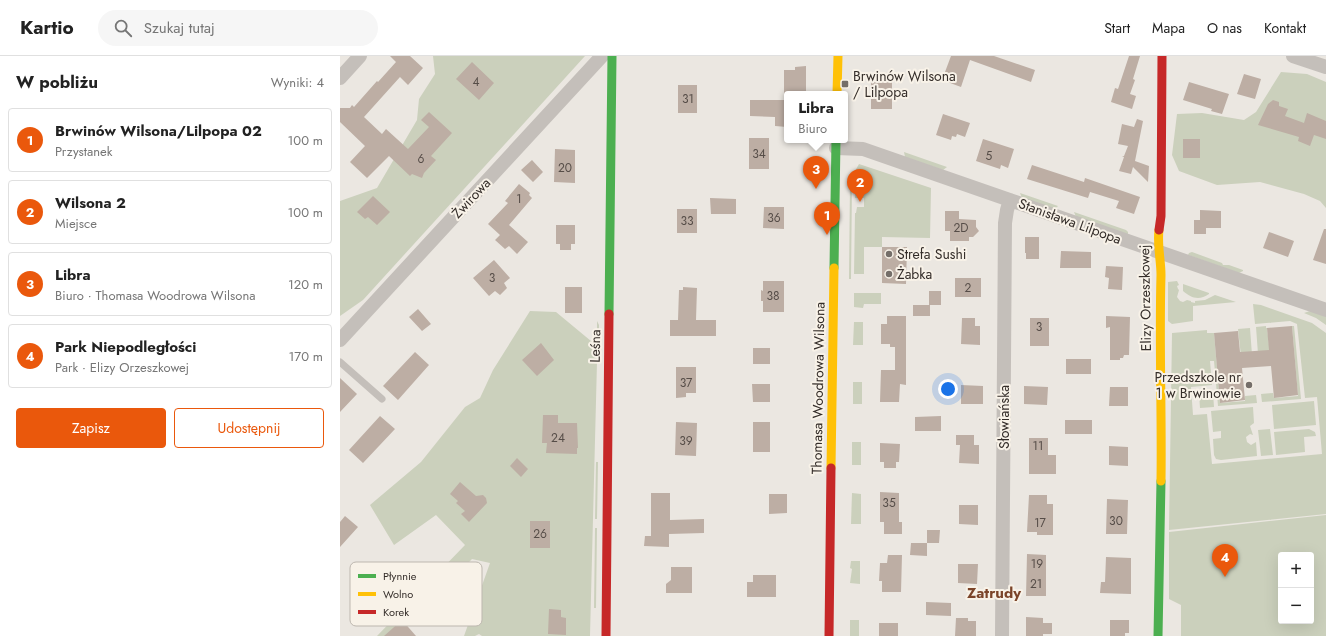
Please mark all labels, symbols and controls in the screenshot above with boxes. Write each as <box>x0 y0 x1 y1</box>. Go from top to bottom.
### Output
search box <box>98 10 378 46</box>
text: Kartio <box>20 14 74 41</box>
icon: search <box>112 17 134 39</box>
text: Szukaj tutaj <box>144 17 215 39</box>
text: Start <box>1104 18 1130 38</box>
text: Mapa <box>1152 18 1185 38</box>
text: O nas <box>1207 18 1242 38</box>
text: Kontakt <box>1264 18 1306 38</box>
place label: Brwinów Wilsona / Lilpopa <box>853 66 956 102</box>
text: W pobliżu <box>16 70 98 94</box>
text: Wyniki: 4 <box>271 73 324 92</box>
house number: 4 <box>473 73 480 91</box>
marker: Brwinów Wilsona / Lilpopa <box>840 79 850 89</box>
house number: 31 <box>682 90 694 108</box>
popup <box>784 91 848 143</box>
text: Libra <box>798 97 834 119</box>
text: Biuro <box>798 119 827 138</box>
text: Brwinów Wilsona/Lilpopa 02 <box>55 120 262 142</box>
text: 1 <box>27 131 33 150</box>
text: 100 m <box>288 131 323 150</box>
text: Przystanek <box>55 142 112 161</box>
house number: 34 <box>752 145 766 163</box>
house number: 5 <box>986 147 993 165</box>
house number: 6 <box>418 150 425 168</box>
pin: 3 <box>803 156 829 189</box>
house number: 20 <box>558 159 572 177</box>
pin: 2 <box>847 169 873 202</box>
street label: Żwirowa <box>447 173 495 223</box>
house number: 1 <box>516 190 522 208</box>
text: Wilsona 2 <box>55 192 126 214</box>
street label: Stanisława Lilpopa <box>1016 193 1124 249</box>
pin: 1 <box>814 202 840 235</box>
text: 2 <box>26 203 34 222</box>
text: 100 m <box>288 203 323 222</box>
house number: 36 <box>767 209 781 227</box>
house number: 33 <box>680 212 694 230</box>
text: Miejsce <box>55 214 97 233</box>
house number: 2D <box>954 219 969 237</box>
place label: Strefa Sushi <box>897 244 966 264</box>
street label: Elizy Orzeszkowej <box>1134 244 1156 352</box>
marker: Strefa Sushi <box>884 249 894 259</box>
text: Libra <box>55 264 91 286</box>
place label: Żabka <box>897 264 932 284</box>
house number: 3 <box>489 269 496 287</box>
marker: Żabka <box>884 269 894 279</box>
text: 3 <box>26 275 34 294</box>
text: 120 m <box>288 275 323 294</box>
house number: 2 <box>965 279 972 297</box>
text: Biuro · Thomasa Woodrowa Wilsona <box>55 286 256 305</box>
house number: 38 <box>766 287 780 305</box>
street label: Thomasa Woodrowa Wilsona <box>806 302 830 474</box>
house number: 3 <box>1036 318 1043 336</box>
street label: Leśna <box>585 329 605 363</box>
text: Park Niepodległości <box>55 336 196 358</box>
text: 4 <box>25 347 35 366</box>
text: 170 m <box>288 347 323 366</box>
text: Park · Elizy Orzeszkowej <box>55 358 189 377</box>
place label: Przedszkole nr 1 w Brwinowie <box>1155 367 1241 403</box>
house number: 37 <box>680 374 693 392</box>
your location <box>938 379 958 399</box>
marker: Przedszkole nr 1 w Brwinowie <box>1244 380 1254 390</box>
street label: Słowiańska <box>994 385 1014 449</box>
button: Zapisz <box>16 408 166 448</box>
button: Udostępnij <box>174 408 324 448</box>
house number: 24 <box>551 429 565 447</box>
house number: 39 <box>679 432 693 450</box>
house number: 11 <box>1033 437 1043 455</box>
house number: 35 <box>882 494 896 512</box>
house number: 30 <box>1109 512 1123 530</box>
house number: 17 <box>1034 514 1047 532</box>
house number: 26 <box>533 525 547 543</box>
pin: 4 <box>1212 544 1238 577</box>
map controls <box>1278 552 1314 624</box>
button: + <box>1278 552 1314 588</box>
house number: 19 <box>1031 555 1043 573</box>
legend <box>350 562 482 626</box>
text: Płynnie <box>383 568 417 584</box>
house number: 21 <box>1030 575 1042 593</box>
district label: Zatrudy <box>967 582 1021 604</box>
text: Wolno <box>383 586 413 602</box>
button: − <box>1278 588 1314 624</box>
text: Korek <box>383 604 409 620</box>

